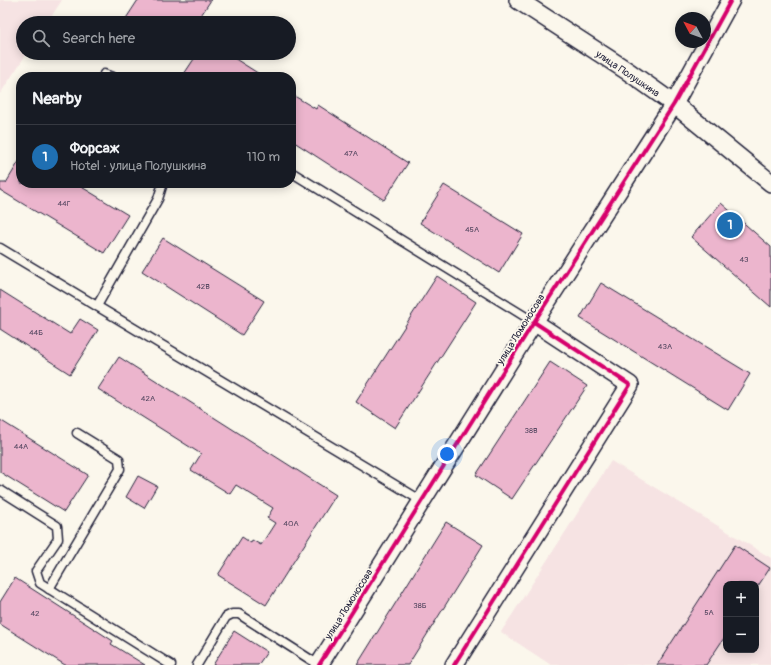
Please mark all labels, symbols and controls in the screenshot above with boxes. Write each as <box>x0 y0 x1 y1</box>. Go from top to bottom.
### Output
north arrow <box>675 12 711 48</box>
search box <box>16 16 296 60</box>
icon: search <box>30 27 52 49</box>
text: Search here <box>62 29 135 48</box>
street label: улица Полушкина <box>592 48 662 100</box>
text: Nearby <box>32 88 81 109</box>
text: Форсаж <box>70 139 119 158</box>
text: 1 <box>42 149 48 165</box>
text: 110 m <box>247 149 280 165</box>
house number: 47А <box>344 149 358 158</box>
text: Hotel · улица Полушкина <box>70 158 206 174</box>
house number: 44Г <box>57 199 71 208</box>
pin: 1 <box>717 210 743 240</box>
house number: 45А <box>465 225 479 234</box>
house number: 43 <box>739 255 749 264</box>
house number: 42В <box>196 282 210 291</box>
street label: улица Ломоносова <box>494 292 548 368</box>
house number: 44Б <box>29 328 43 337</box>
house number: 43А <box>658 342 672 351</box>
house number: 42А <box>141 394 155 403</box>
house number: 38В <box>524 426 538 435</box>
house number: 44А <box>14 442 28 451</box>
your location <box>437 444 457 464</box>
house number: 40А <box>283 519 299 528</box>
street label: улица Ломоносова <box>322 567 376 643</box>
map controls <box>723 581 759 653</box>
button: + <box>723 581 759 617</box>
house number: 38Б <box>413 601 427 610</box>
house number: 5А <box>704 608 714 617</box>
house number: 42 <box>30 609 40 618</box>
button: − <box>723 617 759 653</box>

